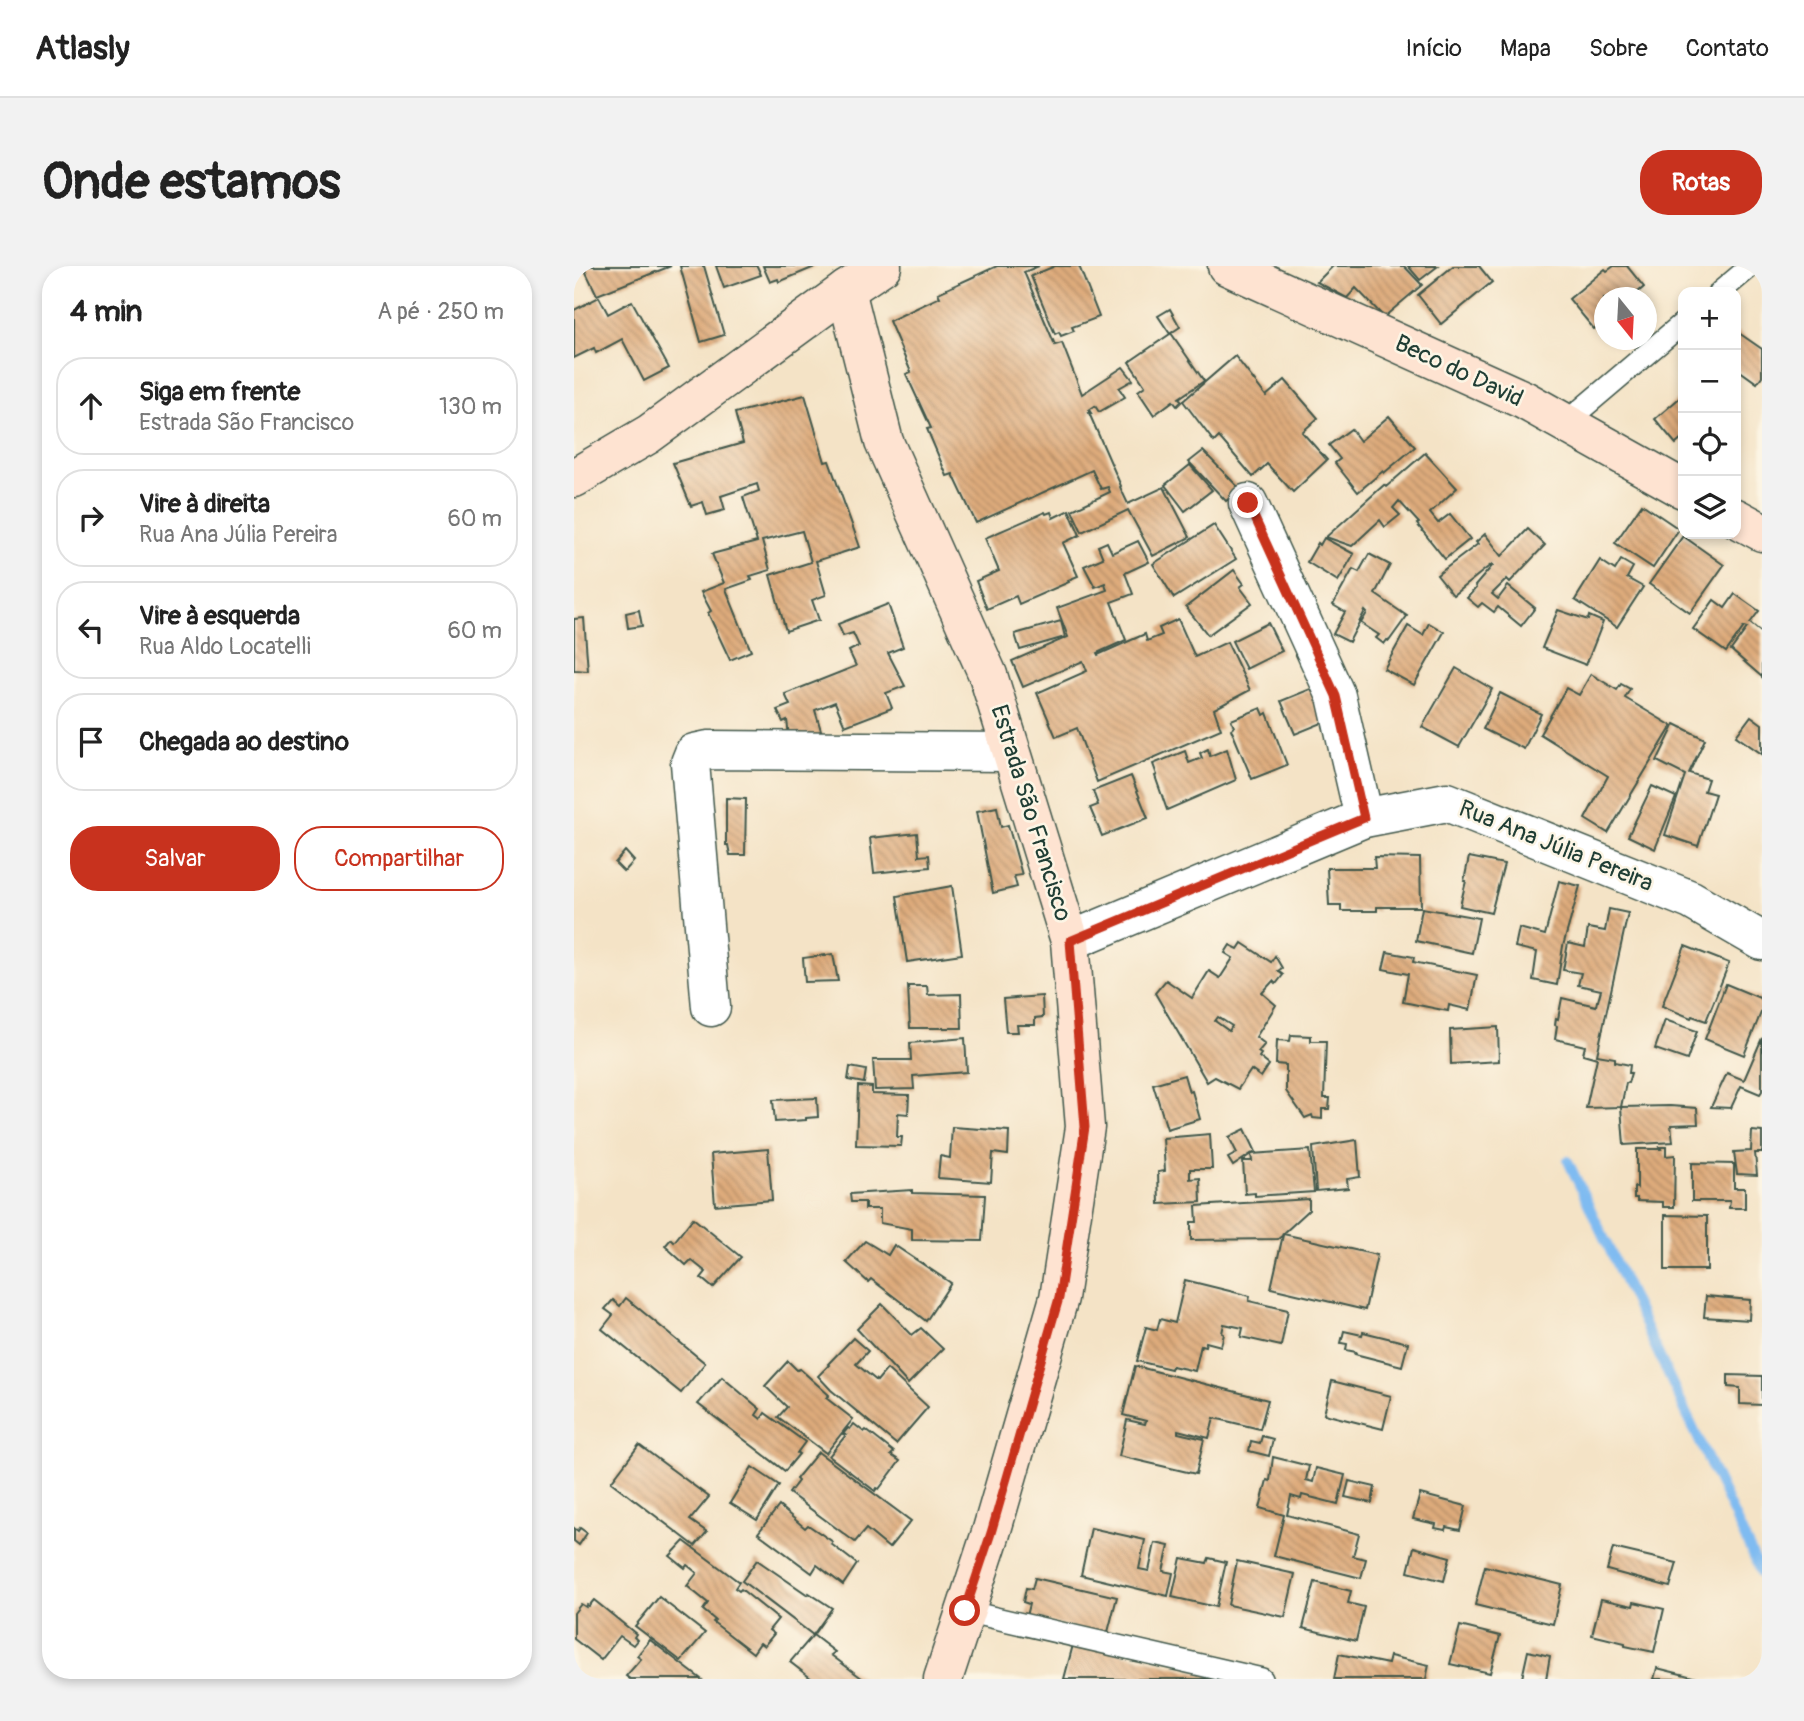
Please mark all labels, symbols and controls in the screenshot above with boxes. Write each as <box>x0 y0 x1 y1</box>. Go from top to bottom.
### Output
text: Atlasly <box>35 28 130 69</box>
text: Início <box>1406 34 1462 63</box>
text: Mapa <box>1500 34 1551 63</box>
text: Sobre <box>1589 34 1648 63</box>
text: Contato <box>1686 34 1769 63</box>
button: Rotas <box>1640 150 1762 215</box>
text: Onde estamos <box>42 152 340 213</box>
north arrow <box>1594 287 1657 350</box>
map controls <box>1678 287 1741 539</box>
button: + <box>1678 287 1741 350</box>
text: 4 min <box>70 293 143 330</box>
text: A pé · 250 m <box>377 297 504 326</box>
street label: Beco do David <box>1390 329 1528 413</box>
button: − <box>1678 350 1741 413</box>
text: Siga em frente <box>139 376 300 408</box>
icon: ahead <box>72 387 110 425</box>
text: 130 m <box>439 392 502 421</box>
text: Estrada São Francisco <box>139 408 354 437</box>
button: locate <box>1678 413 1741 476</box>
button: layers <box>1678 476 1741 539</box>
route end <box>1232 487 1263 518</box>
text: Vire à direita <box>139 488 270 520</box>
icon: right <box>72 499 110 537</box>
text: 60 m <box>447 504 502 533</box>
text: Rua Ana Júlia Pereira <box>139 520 338 549</box>
text: Vire à esquerda <box>139 600 300 632</box>
icon: left <box>72 611 110 649</box>
text: 60 m <box>447 616 502 645</box>
text: Rua Aldo Locatelli <box>139 632 311 661</box>
street label: Estrada São Francisco <box>984 701 1078 925</box>
icon: arrive <box>72 723 110 761</box>
text: Chegada ao destino <box>139 726 349 758</box>
street label: Rua Ana Júlia Pereira <box>1455 794 1657 898</box>
button: Salvar <box>70 826 280 891</box>
button: Compartilhar <box>294 826 504 891</box>
route start <box>949 1595 980 1626</box>

